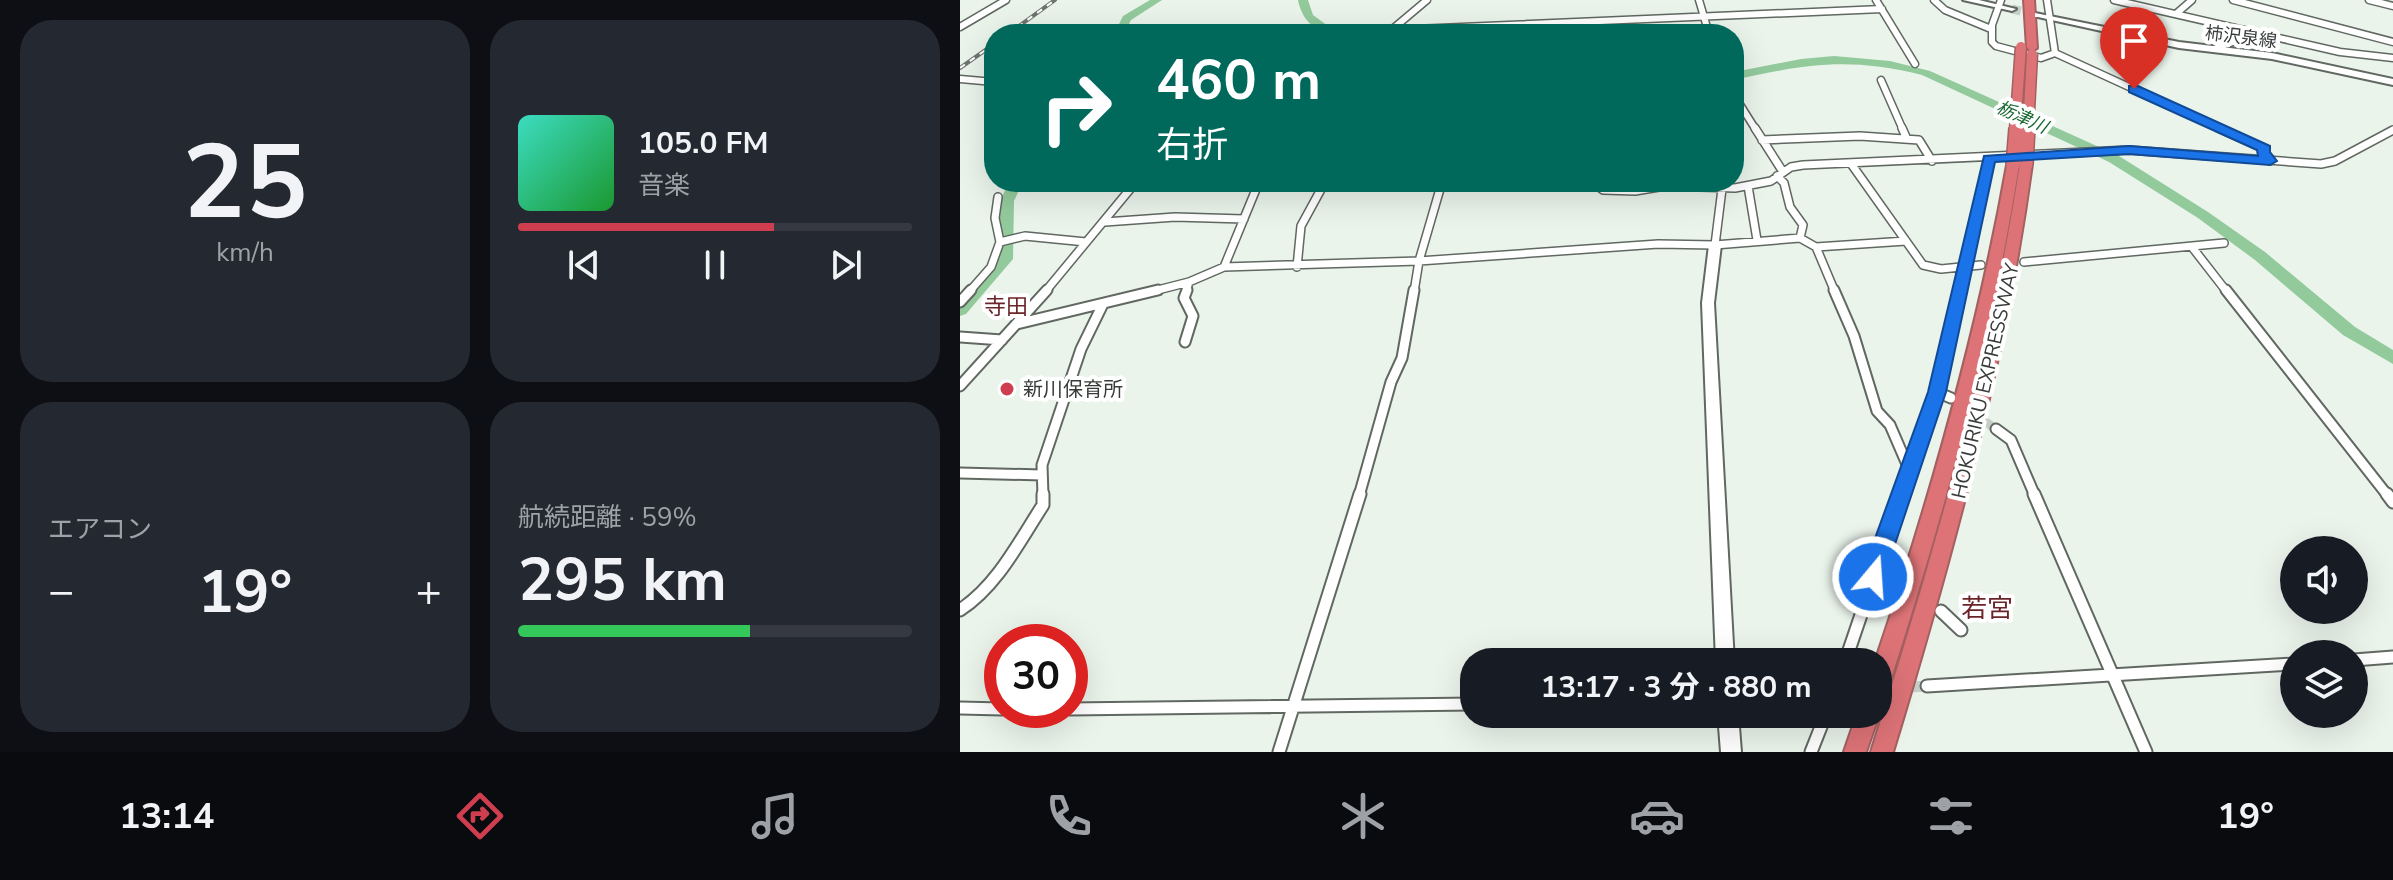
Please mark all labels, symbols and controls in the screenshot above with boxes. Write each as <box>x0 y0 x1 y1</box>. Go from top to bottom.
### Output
pin <box>2100 7 2168 89</box>
icon: arrive <box>2112 19 2156 63</box>
street label: 柿沢泉線 <box>2204 21 2278 53</box>
text: 460 m <box>1156 42 1321 119</box>
icon: right <box>1024 56 1128 160</box>
water label: 栃津川 <box>1992 95 2053 140</box>
text: 25 <box>183 112 307 254</box>
text: 右折 <box>1156 121 1228 170</box>
text: 105.0 FM <box>638 123 768 164</box>
text: 音楽 <box>638 168 690 203</box>
text: km/h <box>216 235 274 270</box>
icon: previous <box>562 243 606 287</box>
icon: pause <box>693 243 737 287</box>
icon: next <box>824 243 868 287</box>
street label: HOKURIKU EXPRESSWAY <box>1945 260 2026 501</box>
district label: 寺田 <box>984 292 1028 322</box>
place label: 新川保育所 <box>1023 376 1123 403</box>
marker: 新川保育所 <box>998 380 1016 398</box>
text: 航続距離 · 59% <box>518 500 697 535</box>
text: エアコン <box>48 512 152 547</box>
position arrow <box>1831 535 1915 619</box>
map controls <box>2280 536 2368 728</box>
button: sound <box>2280 536 2368 624</box>
text: 295 km <box>518 539 727 621</box>
text: 19° <box>198 551 292 633</box>
text: − <box>48 562 74 622</box>
text: + <box>416 562 442 622</box>
district label: 若宮 <box>1961 591 2013 626</box>
speed limit sign: 30 <box>984 624 1088 728</box>
button: layers <box>2280 640 2368 728</box>
text: 13:17 · 3 分 · 880 m <box>1540 667 1812 708</box>
icon: directions <box>452 788 508 844</box>
icon: music <box>747 788 803 844</box>
icon: phone <box>1041 788 1097 844</box>
icon: climate <box>1335 788 1391 844</box>
icon: car <box>1629 788 1685 844</box>
icon: filters <box>1923 788 1979 844</box>
text: 13:14 <box>119 792 214 841</box>
text: 19° <box>2217 792 2274 841</box>

